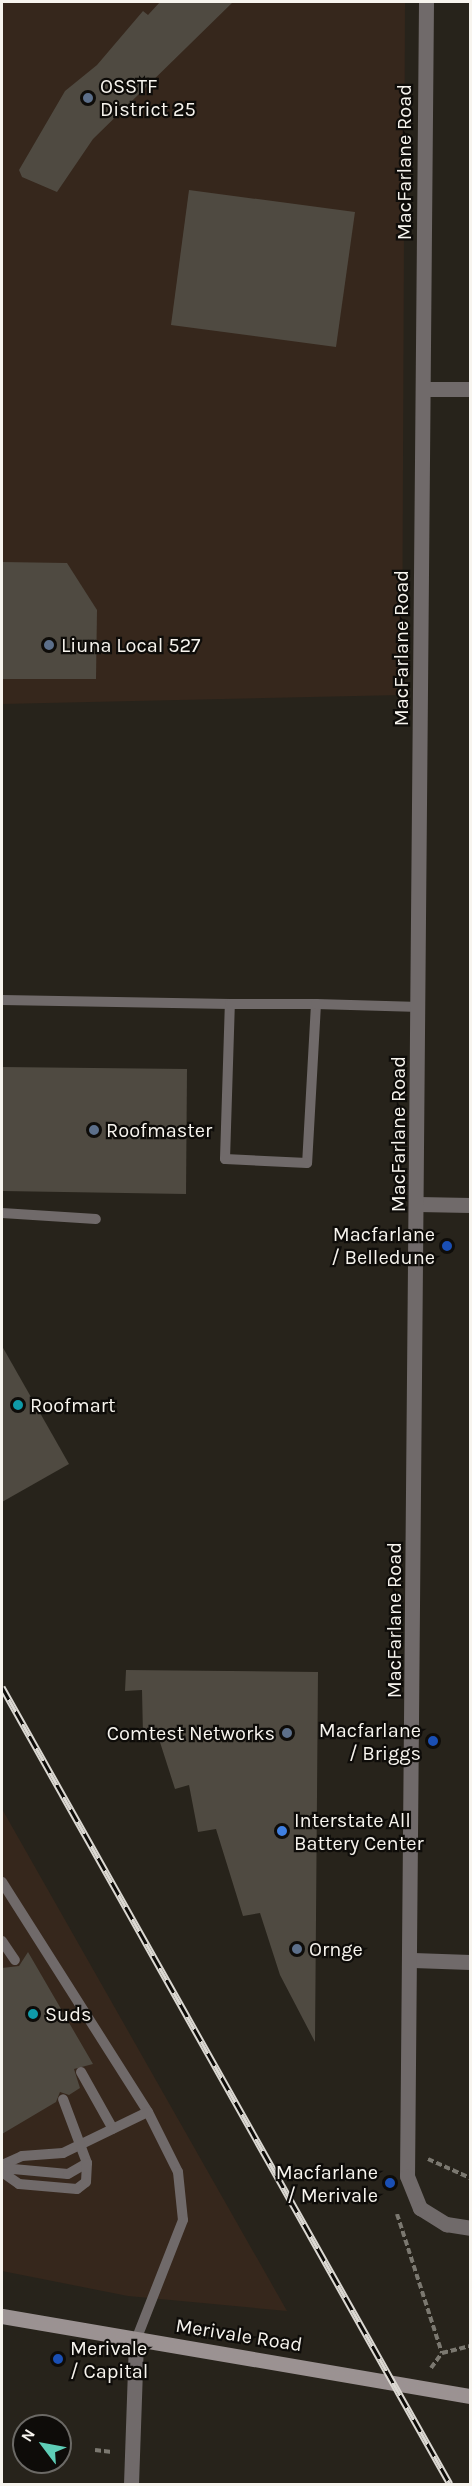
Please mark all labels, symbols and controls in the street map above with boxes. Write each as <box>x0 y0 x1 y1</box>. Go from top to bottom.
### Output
place label: OSSTF District 25 <box>100 74 196 121</box>
street label: MacFarlane Road <box>392 84 416 240</box>
marker: OSSTF District 25 <box>81 91 95 105</box>
street label: MacFarlane Road <box>389 570 413 726</box>
place label: Liuna Local 527 <box>61 633 200 657</box>
marker: Liuna Local 527 <box>42 638 56 652</box>
street label: MacFarlane Road <box>386 1056 410 1212</box>
place label: Roofmaster <box>106 1118 212 1142</box>
marker: Roofmaster <box>87 1123 101 1137</box>
place label: Macfarlane / Belledune <box>331 1222 435 1269</box>
marker: Macfarlane / Belledune <box>440 1239 454 1253</box>
place label: Roofmart <box>30 1393 115 1417</box>
marker: Roofmart <box>11 1398 25 1412</box>
street label: MacFarlane Road <box>382 1542 406 1698</box>
place label: Macfarlane / Briggs <box>319 1718 421 1765</box>
place label: Comtest Networks <box>107 1721 275 1745</box>
marker: Comtest Networks <box>280 1726 294 1740</box>
marker: Macfarlane / Briggs <box>426 1734 440 1748</box>
place label: Interstate All Battery Center <box>294 1808 424 1855</box>
marker: Interstate All Battery Center <box>275 1824 289 1838</box>
place label: Ornge <box>309 1937 363 1961</box>
marker: Ornge <box>290 1942 304 1956</box>
place label: Suds <box>45 2002 92 2026</box>
marker: Suds <box>26 2007 40 2021</box>
place label: Macfarlane / Merivale <box>276 2160 378 2207</box>
marker: Macfarlane / Merivale <box>383 2176 397 2190</box>
street label: Merivale Road <box>174 2313 304 2357</box>
place label: Merivale / Capital <box>70 2336 148 2383</box>
marker: Merivale / Capital <box>51 2352 65 2366</box>
north arrow <box>12 2414 72 2474</box>
text: N <box>17 2425 39 2445</box>

